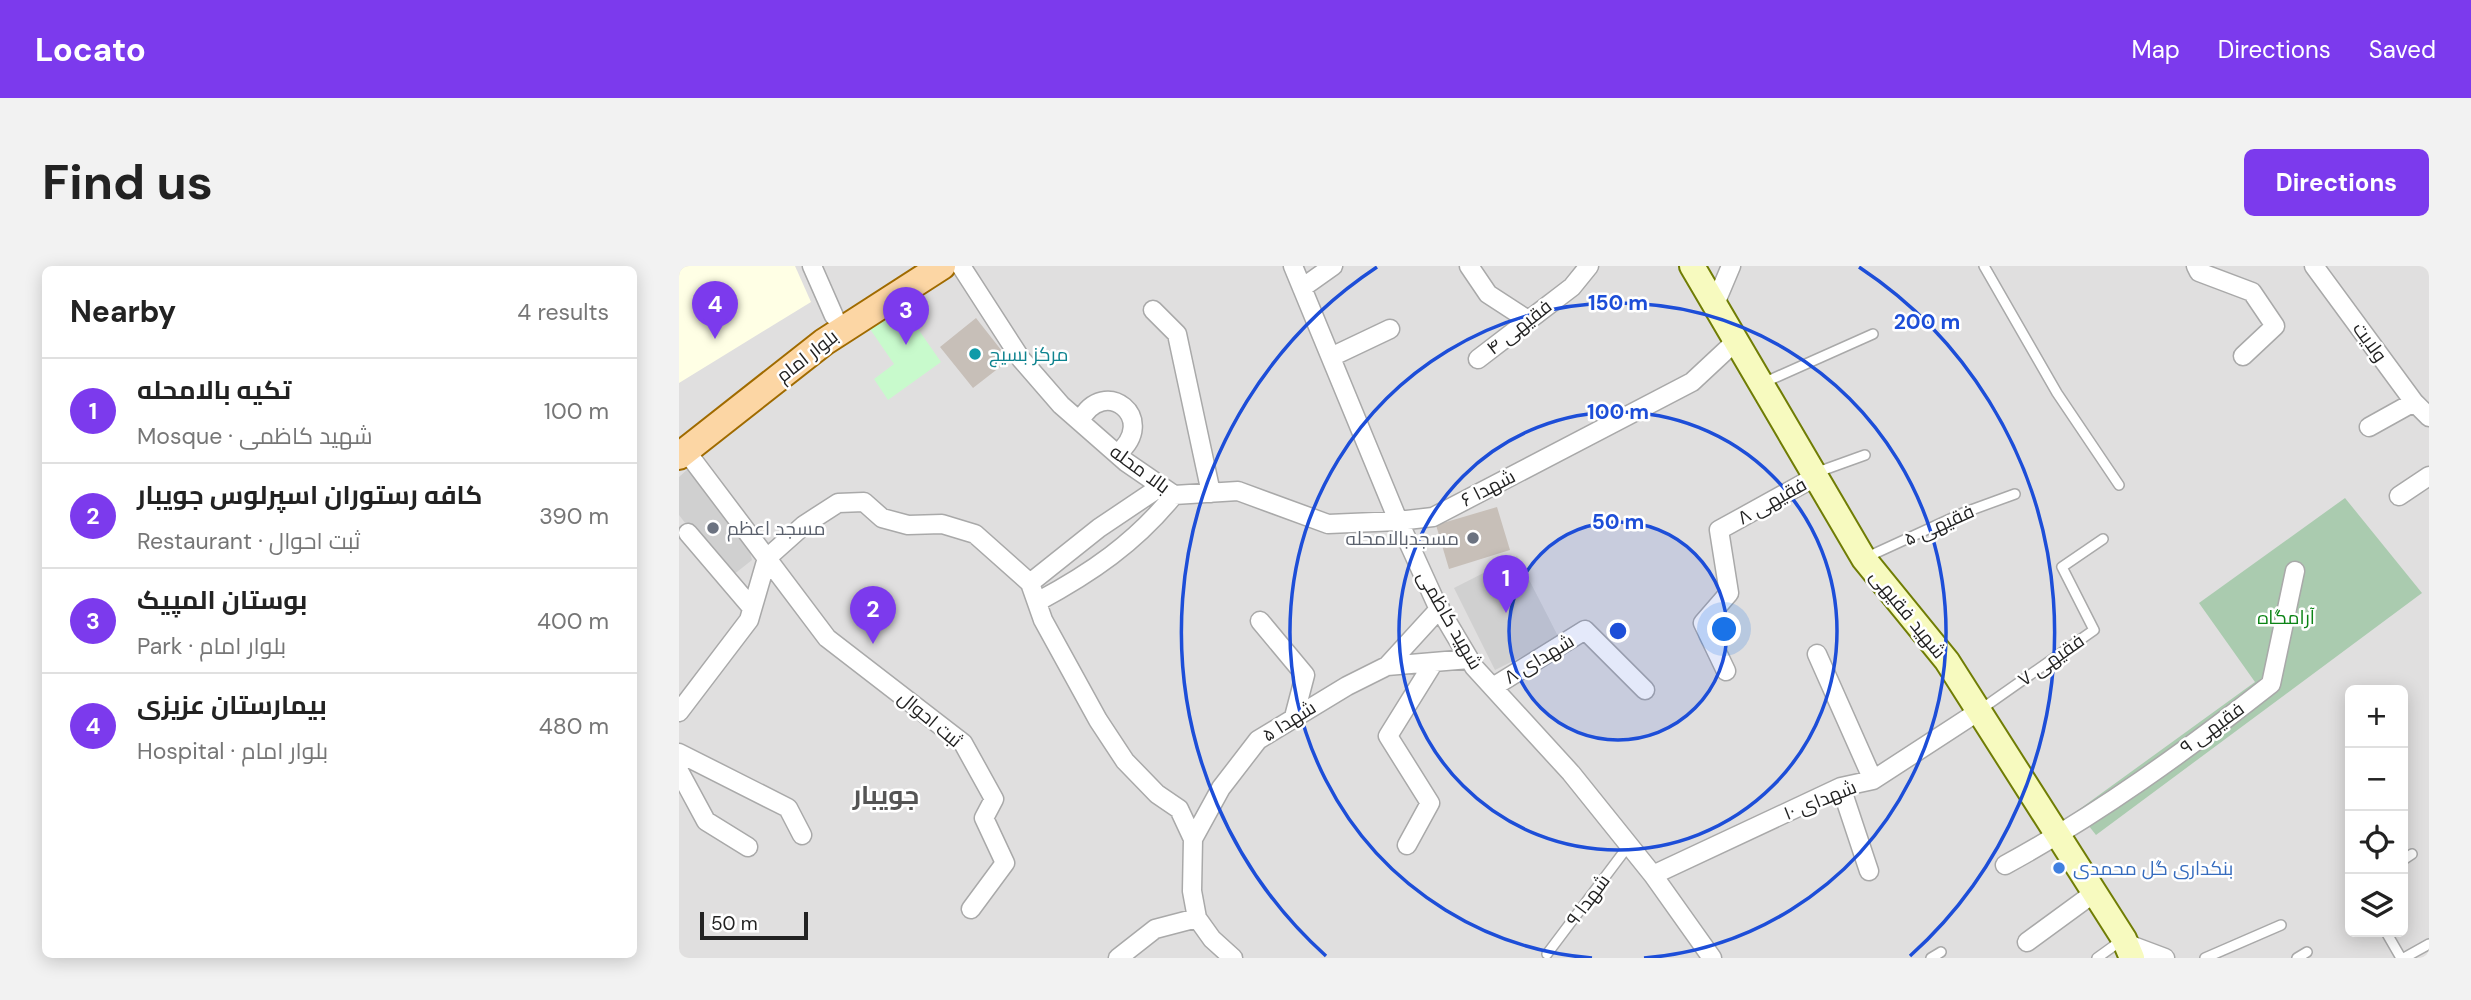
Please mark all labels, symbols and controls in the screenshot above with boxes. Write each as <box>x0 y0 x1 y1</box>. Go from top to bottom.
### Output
text: Locato <box>35 28 146 71</box>
text: Map <box>2132 34 2180 65</box>
text: Directions <box>2218 34 2331 65</box>
text: Saved <box>2369 34 2436 65</box>
button: Directions <box>2244 149 2429 216</box>
text: Find us <box>42 150 213 214</box>
pin: 4 <box>692 281 738 339</box>
pin: 3 <box>883 287 929 345</box>
text: 150 m <box>1588 289 1648 317</box>
text: Nearby <box>70 292 176 331</box>
street label: فقیهی ۴ <box>1481 294 1557 360</box>
text: 4 results <box>517 297 609 327</box>
text: 200 m <box>1894 308 1960 336</box>
street label: ولایت <box>2347 317 2393 367</box>
street label: بلوار امام <box>771 324 844 389</box>
place label: مرکز بسیج <box>989 342 1068 368</box>
marker: مرکز بسیج <box>967 346 983 362</box>
text: تکیه بالامحله <box>137 373 291 407</box>
text: 1 <box>89 396 97 426</box>
text: 100 m <box>544 396 609 426</box>
text: 100 m <box>1587 398 1649 426</box>
text: Mosque · شهید کاظمی <box>137 421 372 451</box>
street label: بالا محله <box>1105 439 1175 499</box>
street label: شهدا ۶ <box>1457 464 1519 512</box>
street label: فقیهی ۸ <box>1733 472 1811 530</box>
text: کافه رستوران اسپرلوس جویبار <box>137 478 482 512</box>
street label: فقیهی ۵ <box>1900 499 1978 551</box>
text: 2 <box>86 501 100 531</box>
text: 390 m <box>539 501 609 531</box>
text: 50 m <box>1592 508 1644 536</box>
place label: مسجد اعظم <box>727 516 825 542</box>
marker: مسجد اعظم <box>705 520 721 536</box>
text: Restaurant · ثبت احوال <box>137 526 360 556</box>
place label: مسجدبالامحله <box>1345 526 1459 551</box>
marker: مسجدبالامحله <box>1465 530 1481 546</box>
pin: 1 <box>1483 555 1529 613</box>
street label: شهید فقیهی <box>1864 564 1952 664</box>
street label: شهید کاظمی <box>1412 566 1488 674</box>
text: بوستان المپیک <box>137 583 307 617</box>
pin: 2 <box>850 586 896 644</box>
park label: آرامگاه <box>2257 605 2315 630</box>
text: 3 <box>86 606 100 636</box>
text: 400 m <box>537 606 609 636</box>
your location <box>1707 612 1741 646</box>
centre of rings <box>1606 619 1630 643</box>
street label: شهدای ۸ <box>1499 628 1579 690</box>
street label: فقیهی ۷ <box>2013 628 2089 692</box>
text: Park · بلوار امام <box>137 631 286 661</box>
street label: ثبت احوال <box>893 685 967 753</box>
map controls <box>2345 685 2408 937</box>
button: + <box>2345 685 2408 748</box>
text: بیمارستان عزیزی <box>137 688 327 722</box>
street label: شهدا ۵ <box>1257 695 1321 747</box>
street label: فقیهی ۹ <box>2175 696 2249 760</box>
text: 4 <box>86 711 100 741</box>
text: 480 m <box>539 711 609 741</box>
text: Hospital · بلوار امام <box>137 736 328 766</box>
button: − <box>2345 748 2408 811</box>
street label: شهدای ۱۰ <box>1780 774 1860 826</box>
district label: جویبار <box>852 778 919 812</box>
button: locate <box>2345 811 2408 874</box>
place label: بنکداری گل محمدی <box>2073 856 2233 881</box>
marker: بنکداری گل محمدی <box>2051 860 2067 876</box>
street label: شهدا ۹ <box>1560 869 1616 931</box>
button: layers <box>2345 874 2408 937</box>
scale bar <box>700 909 809 941</box>
text: 50 m <box>711 911 758 936</box>

